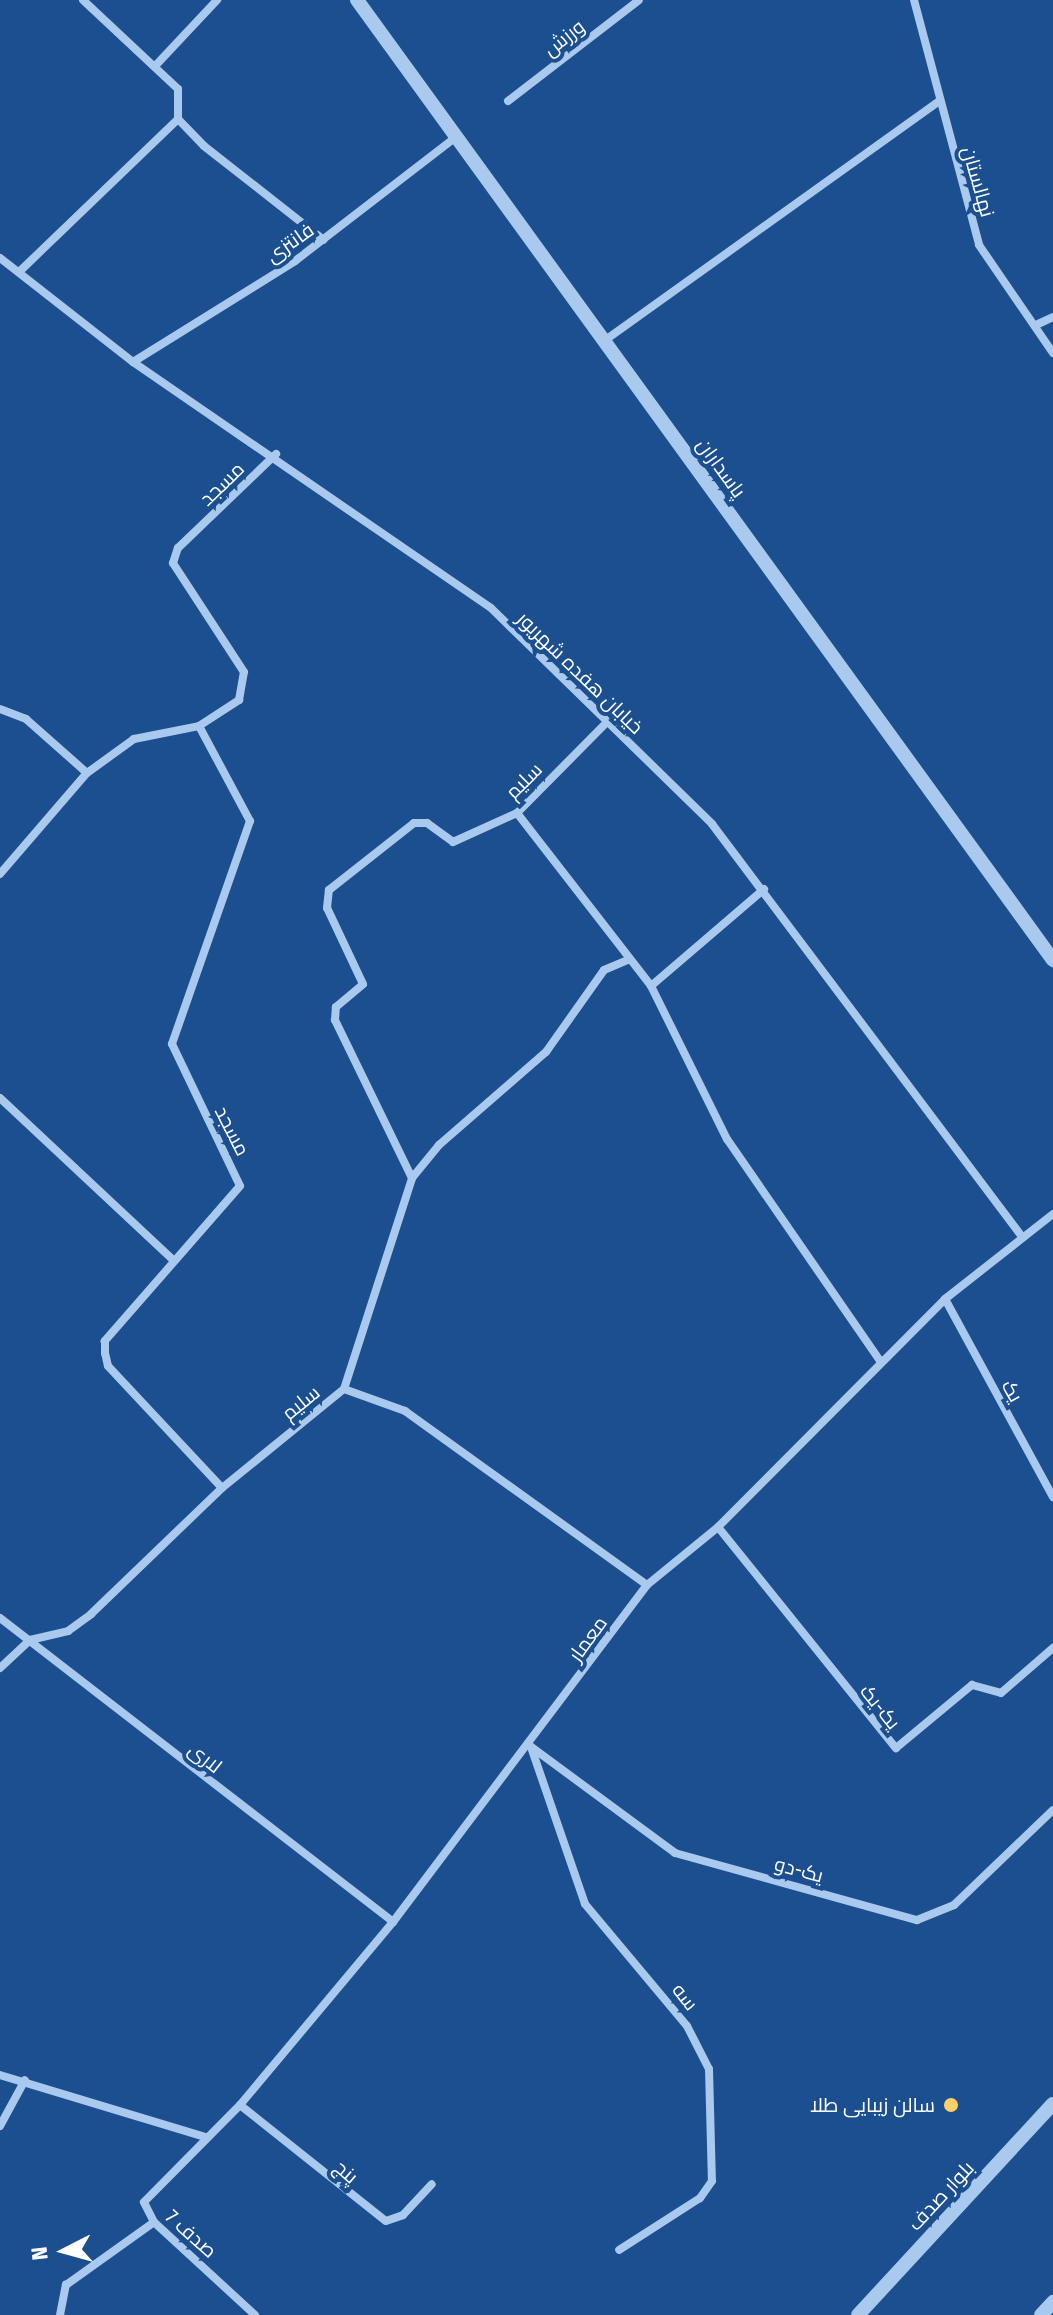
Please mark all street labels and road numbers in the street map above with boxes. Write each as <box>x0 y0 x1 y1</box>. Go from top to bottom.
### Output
street label: ورزش <box>539 14 589 62</box>
street label: نهالستان <box>957 144 999 220</box>
street label: فانتزی <box>261 218 319 268</box>
street label: پاسداران <box>691 434 751 502</box>
street label: مسجد <box>195 457 249 511</box>
street label: خیابان هفده شهریور <box>512 607 648 739</box>
street label: سلیم <box>501 758 547 804</box>
street label: مسجد <box>209 1102 255 1160</box>
street label: یک <box>996 1376 1028 1406</box>
street label: سلیم <box>277 1381 325 1425</box>
street label: معمار <box>564 1612 612 1666</box>
street label: یک-یک <box>855 1680 905 1734</box>
street label: لاری <box>183 1737 227 1779</box>
street label: یک-دو <box>772 1852 826 1888</box>
street label: سه <box>667 1979 703 2015</box>
street label: پنج <box>329 2155 363 2189</box>
street label: بلوار صدف <box>903 2156 979 2236</box>
street label: صدف 7 <box>160 2205 222 2263</box>

